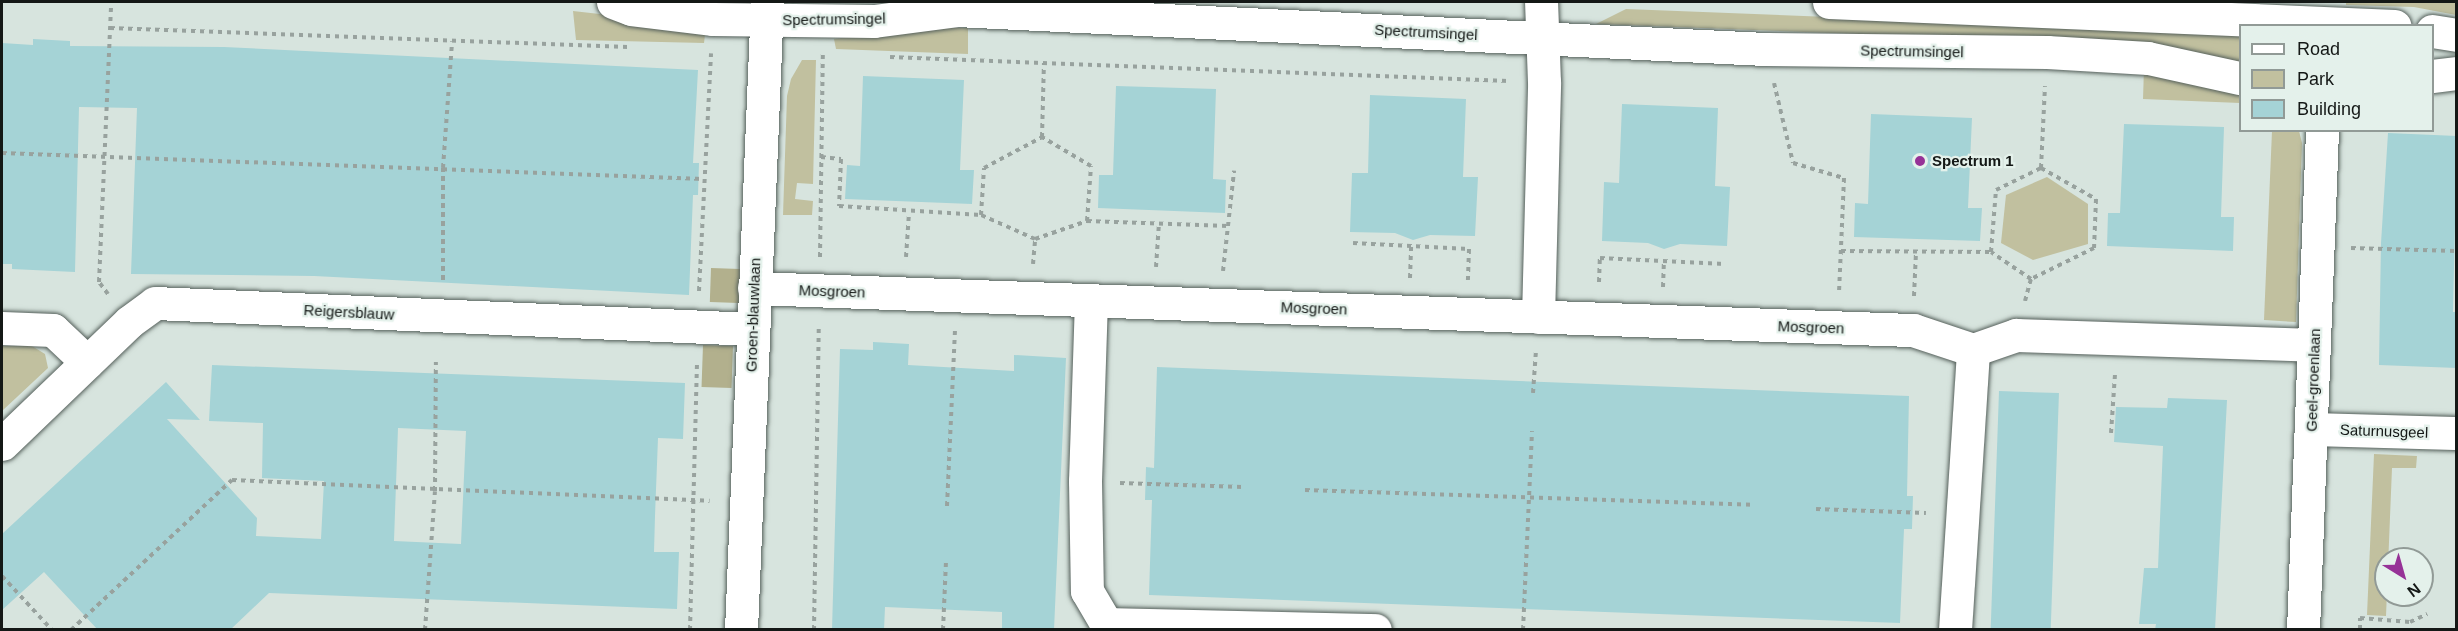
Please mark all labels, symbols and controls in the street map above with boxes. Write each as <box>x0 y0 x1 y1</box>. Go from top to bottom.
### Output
street label: Spectrumsingel <box>782 9 886 29</box>
street label: Spectrumsingel <box>1374 20 1478 44</box>
legend <box>2239 24 2434 132</box>
text: Road <box>2297 39 2340 59</box>
street label: Spectrumsingel <box>1860 41 1964 61</box>
text: Park <box>2297 69 2334 89</box>
text: Building <box>2297 99 2361 119</box>
place label: Spectrum 1 <box>1932 152 2014 170</box>
marker: Spectrum 1 <box>1913 154 1927 168</box>
street label: Groen-blauwlaan <box>742 258 764 372</box>
street label: Mosgroen <box>798 281 866 301</box>
street label: Mosgroen <box>1280 298 1348 318</box>
street label: Reigersblauw <box>303 301 395 323</box>
street label: Mosgroen <box>1777 317 1845 337</box>
street label: Geel-groenlaan <box>2302 328 2324 432</box>
street label: Saturnusgeel <box>2340 420 2428 442</box>
north arrow <box>2374 547 2434 607</box>
text: N <box>2404 580 2424 600</box>

